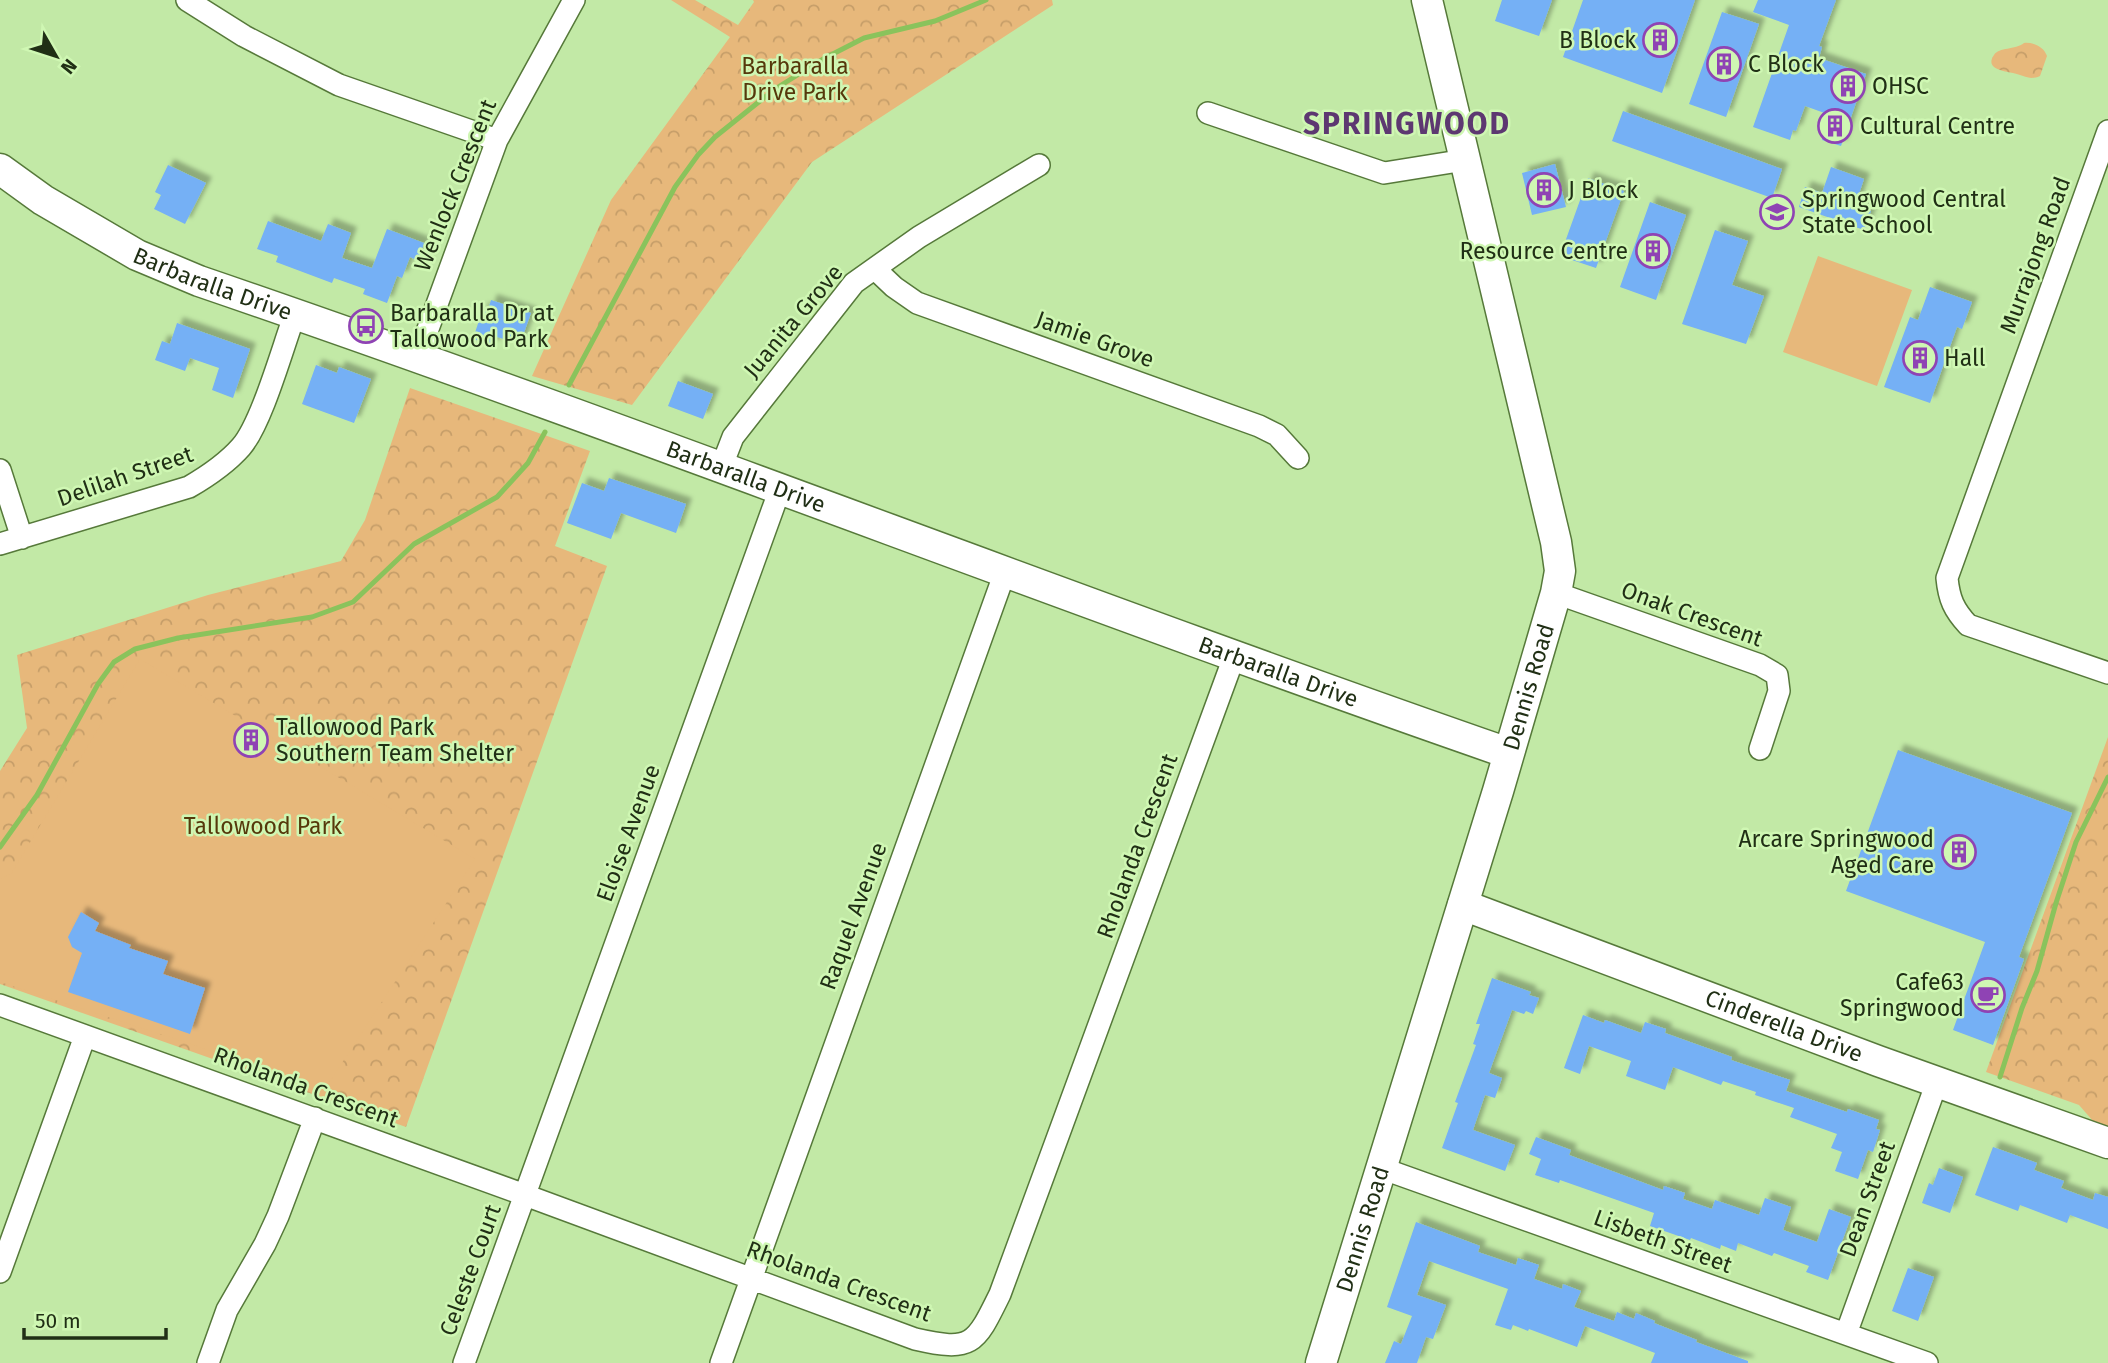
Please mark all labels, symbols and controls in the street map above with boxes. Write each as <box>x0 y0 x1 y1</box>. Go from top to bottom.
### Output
north arrow <box>21 21 91 91</box>
building icon: B Block <box>1641 21 1679 59</box>
place label: B Block <box>1559 26 1636 54</box>
building icon: C Block <box>1705 45 1743 83</box>
place label: C Block <box>1748 50 1824 78</box>
park label: Barbaralla Drive Park <box>741 52 849 106</box>
text: N <box>56 54 82 79</box>
building icon: OHSC <box>1829 67 1867 105</box>
place label: OHSC <box>1872 72 1929 100</box>
street label: Wenlock Crescent <box>408 94 502 275</box>
district label: SPRINGWOOD <box>1303 106 1511 142</box>
building icon: Cultural Centre <box>1816 107 1854 145</box>
place label: Cultural Centre <box>1860 112 2015 140</box>
building icon: J Block <box>1525 171 1563 209</box>
street label: Murrajong Road <box>1994 173 2076 337</box>
place label: J Block <box>1568 176 1638 204</box>
place label: Springwood Central State School <box>1802 185 2006 239</box>
school or university icon: Springwood Central State School <box>1758 193 1796 231</box>
building icon: Resource Centre <box>1634 232 1672 270</box>
place label: Resource Centre <box>1460 237 1628 265</box>
street label: Barbaralla Drive <box>129 241 296 326</box>
street label: Juanita Grove <box>737 259 849 383</box>
place label: Barbaralla Dr at Tallowood Park <box>390 299 555 353</box>
street label: Jamie Grove <box>1032 305 1158 373</box>
bus stop icon: Barbaralla Dr at Tallowood Park <box>347 307 385 345</box>
building icon: Hall <box>1901 339 1939 377</box>
place label: Hall <box>1944 344 1986 372</box>
street label: Barbaralla Drive <box>662 434 829 519</box>
street label: Delilah Street <box>53 439 197 512</box>
street label: Onak Crescent <box>1617 575 1767 653</box>
street label: Dennis Road <box>1497 620 1560 754</box>
street label: Barbaralla Drive <box>1195 630 1362 713</box>
place label: Tallowood Park Southern Team Shelter <box>276 713 514 767</box>
building icon: Tallowood Park Southern Team Shelter <box>232 721 270 759</box>
street label: Rholanda Crescent <box>1091 749 1184 942</box>
street label: Eloise Avenue <box>590 760 666 906</box>
park label: Tallowood Park <box>184 812 342 840</box>
place label: Arcare Springwood Aged Care <box>1738 825 1934 879</box>
building icon: Arcare Springwood Aged Care <box>1940 833 1978 871</box>
street label: Raquel Avenue <box>813 838 893 994</box>
place label: Cafe63 Springwood <box>1840 968 1964 1022</box>
cafe icon: Cafe63 Springwood <box>1969 976 2007 1014</box>
street label: Cinderella Drive <box>1701 983 1867 1068</box>
street label: Rholanda Crescent <box>210 1041 403 1134</box>
street label: Dean Street <box>1833 1136 1901 1261</box>
street label: Dennis Road <box>1330 1163 1395 1296</box>
street label: Celeste Court <box>433 1200 507 1340</box>
street label: Lisbeth Street <box>1590 1203 1737 1279</box>
street label: Rholanda Crescent <box>743 1235 936 1328</box>
scale bar <box>24 1296 166 1340</box>
text: 50 m <box>35 1308 81 1334</box>

